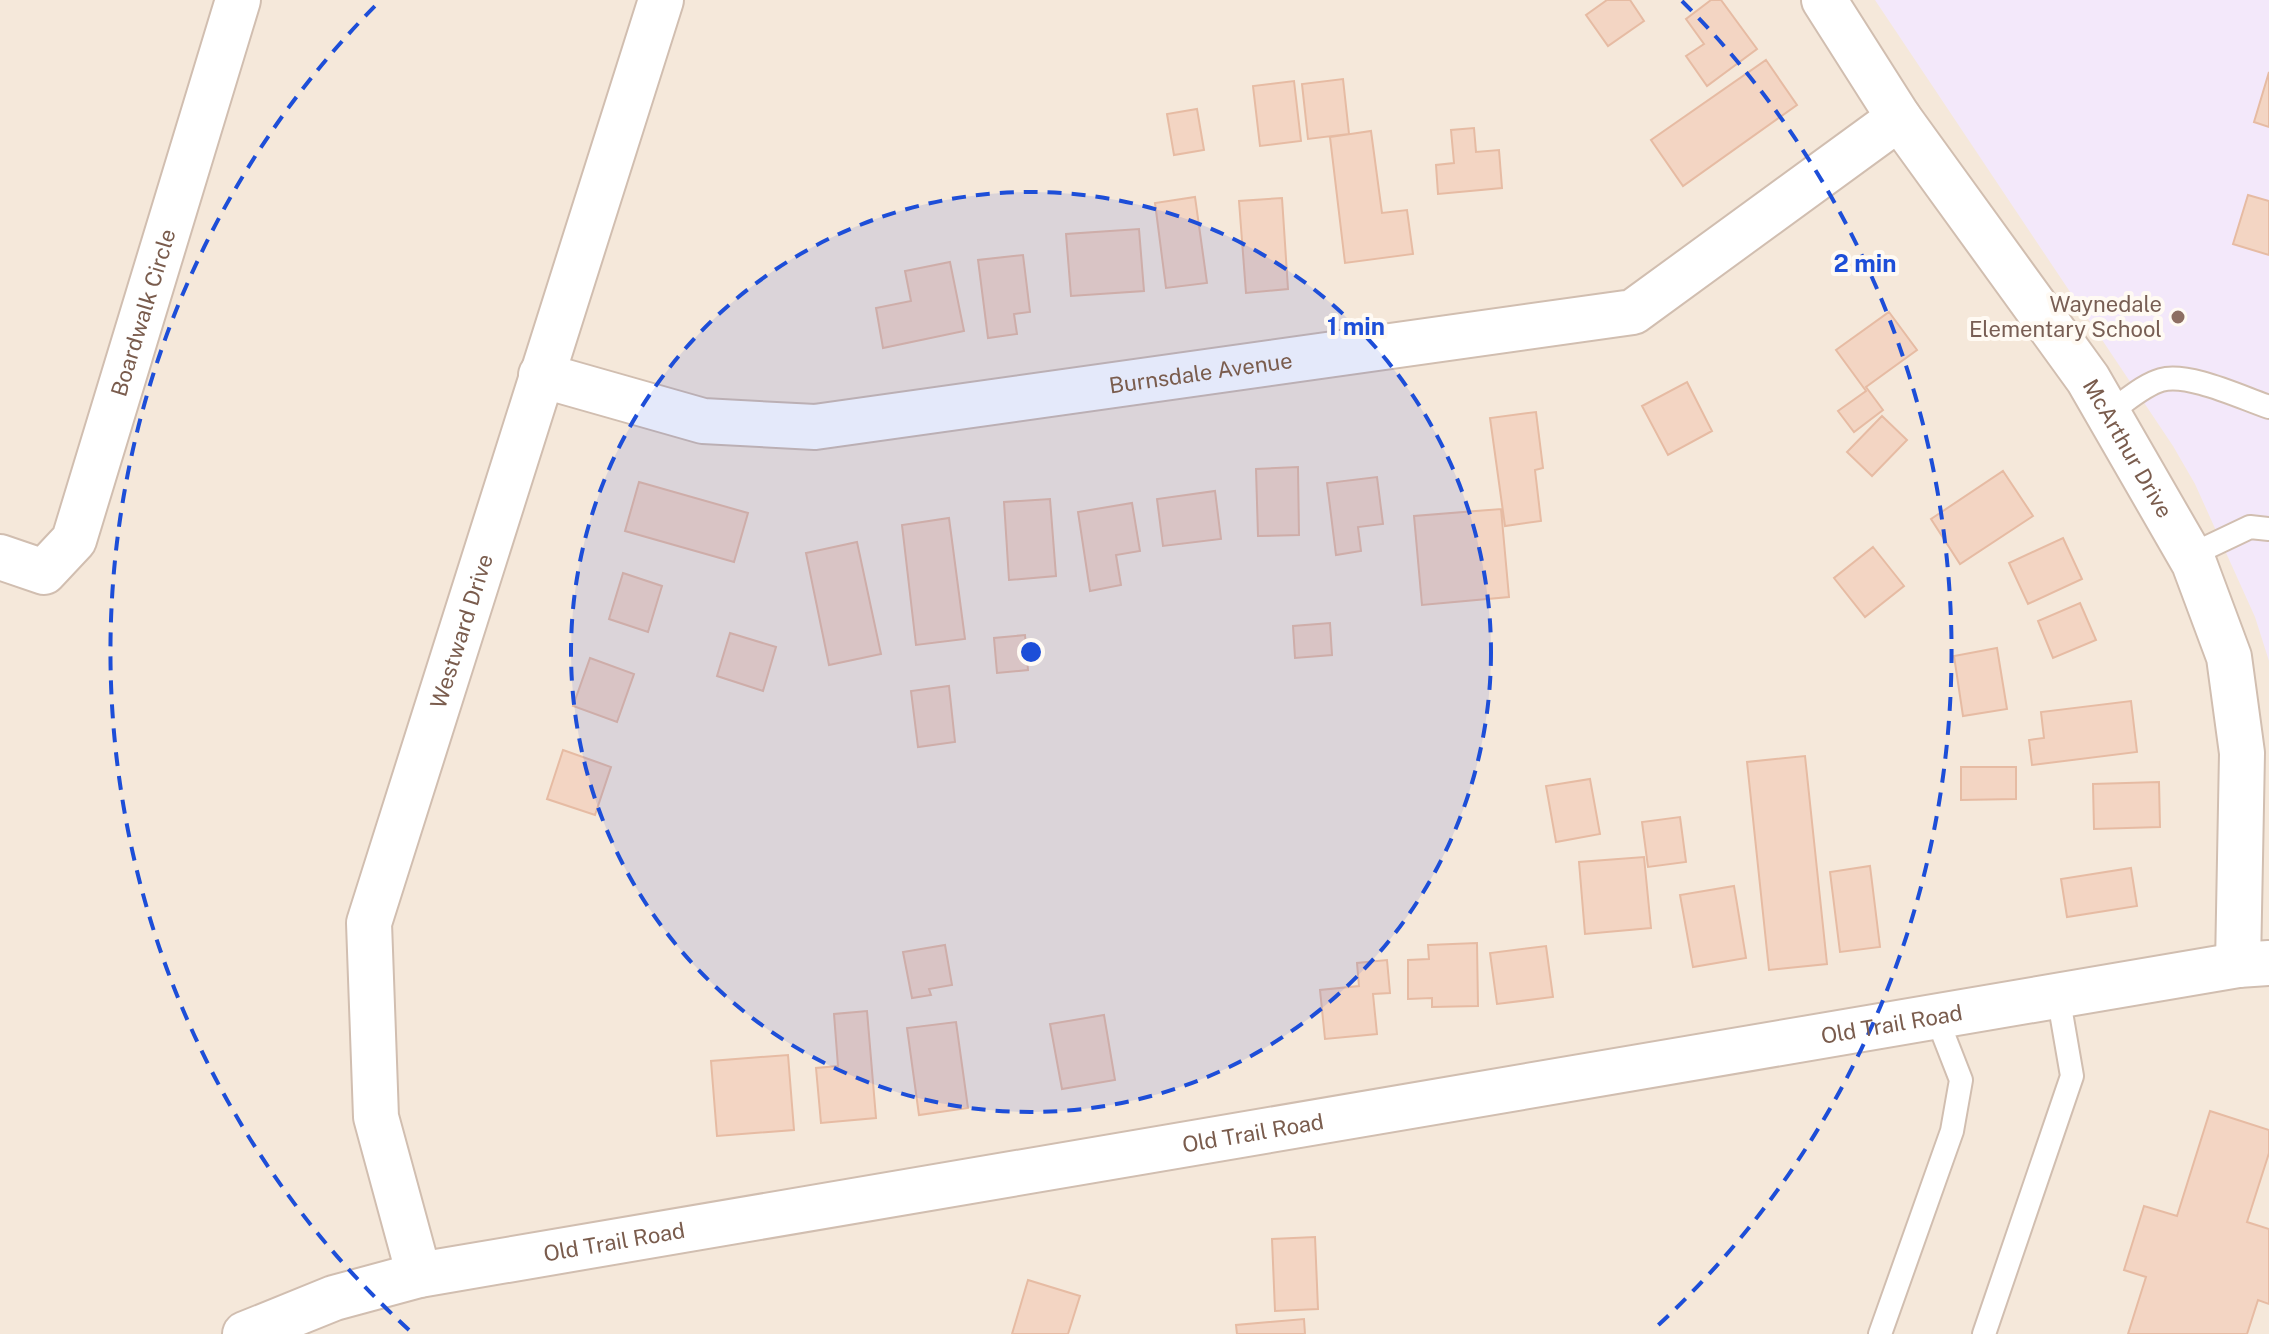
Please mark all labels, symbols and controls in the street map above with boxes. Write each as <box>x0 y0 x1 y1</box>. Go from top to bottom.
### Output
street label: Boardwalk Circle <box>105 226 181 400</box>
text: 2 min <box>1834 249 1896 277</box>
place label: Waynedale Elementary School <box>1969 291 2162 342</box>
marker: Waynedale Elementary School <box>2169 308 2187 326</box>
text: 1 min <box>1327 312 1385 340</box>
street label: Burnsdale Avenue <box>1107 347 1294 399</box>
street label: McArthur Drive <box>2078 374 2178 522</box>
street label: Westward Drive <box>425 551 498 712</box>
centre of rings <box>1017 638 1045 666</box>
street label: Old Trail Road <box>1819 999 1964 1049</box>
street label: Old Trail Road <box>1180 1108 1326 1158</box>
street label: Old Trail Road <box>541 1217 687 1267</box>

